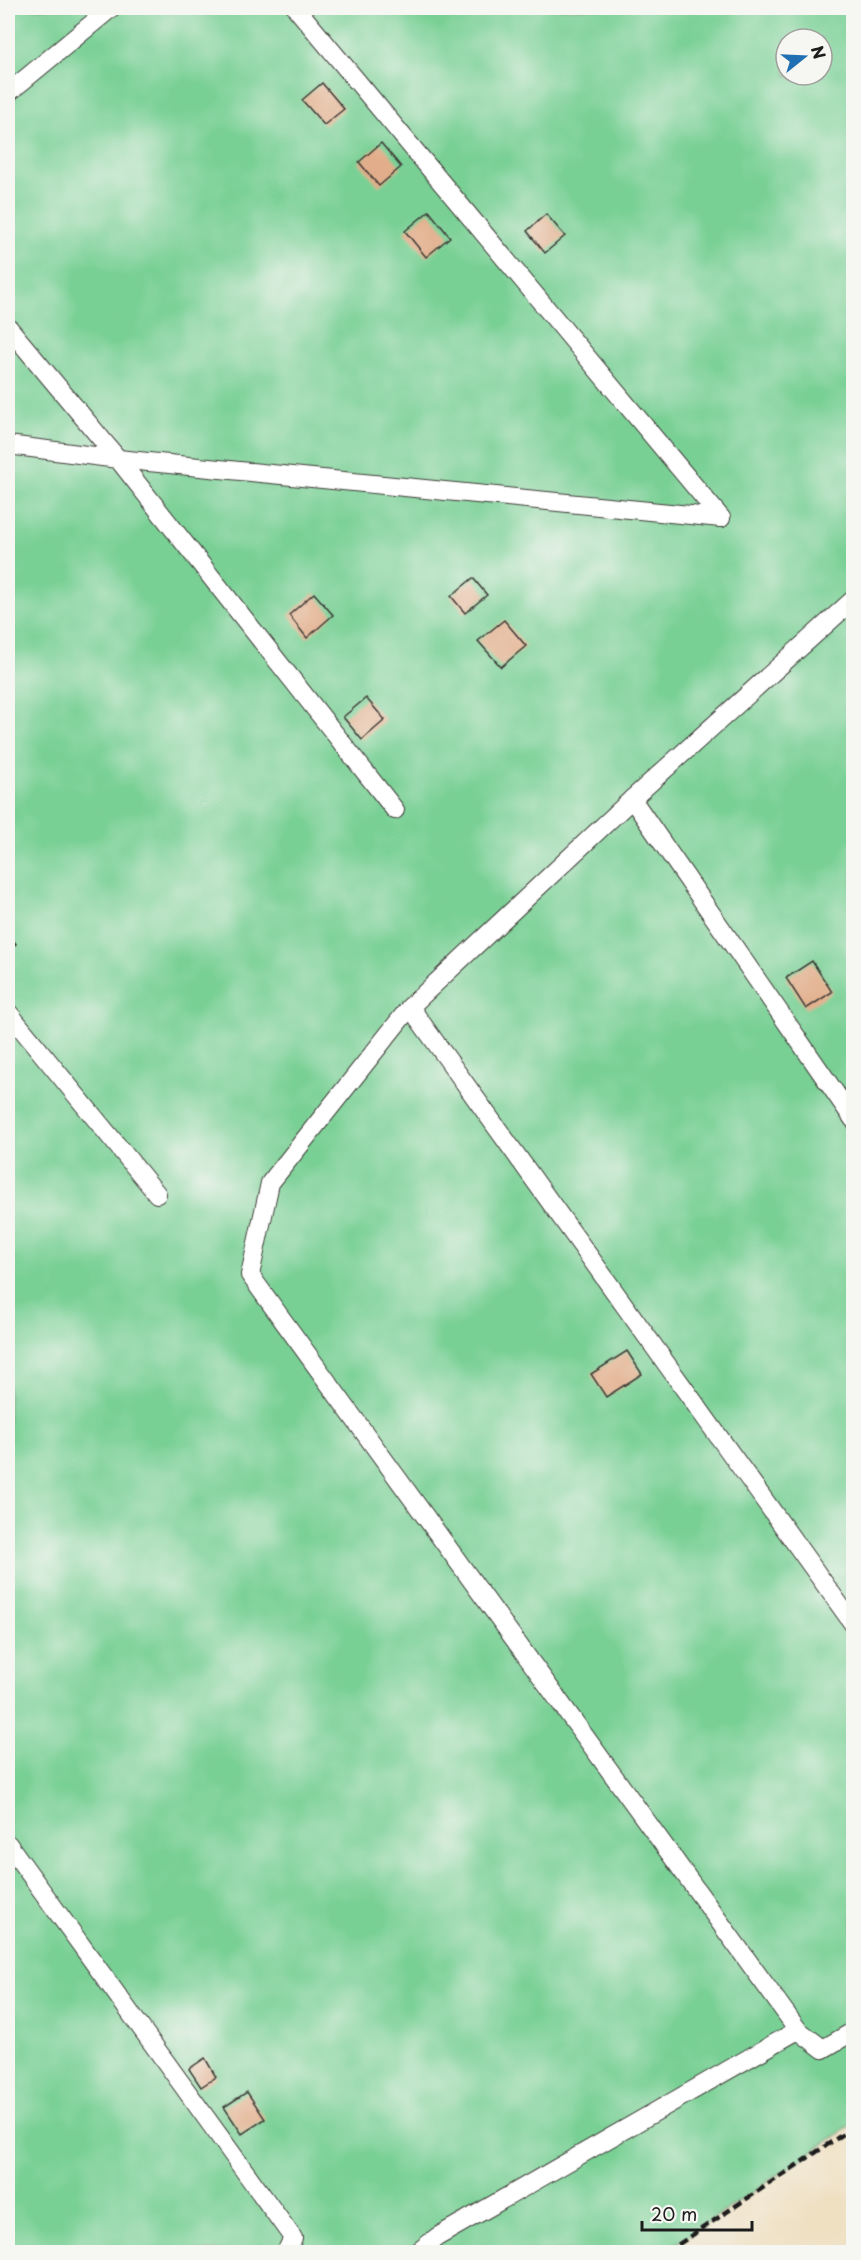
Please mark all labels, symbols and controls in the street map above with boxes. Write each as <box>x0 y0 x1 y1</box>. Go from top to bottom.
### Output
north arrow <box>774 27 834 87</box>
text: N <box>806 42 833 62</box>
scale bar <box>642 2194 752 2232</box>
text: 20 m <box>651 2200 697 2227</box>

